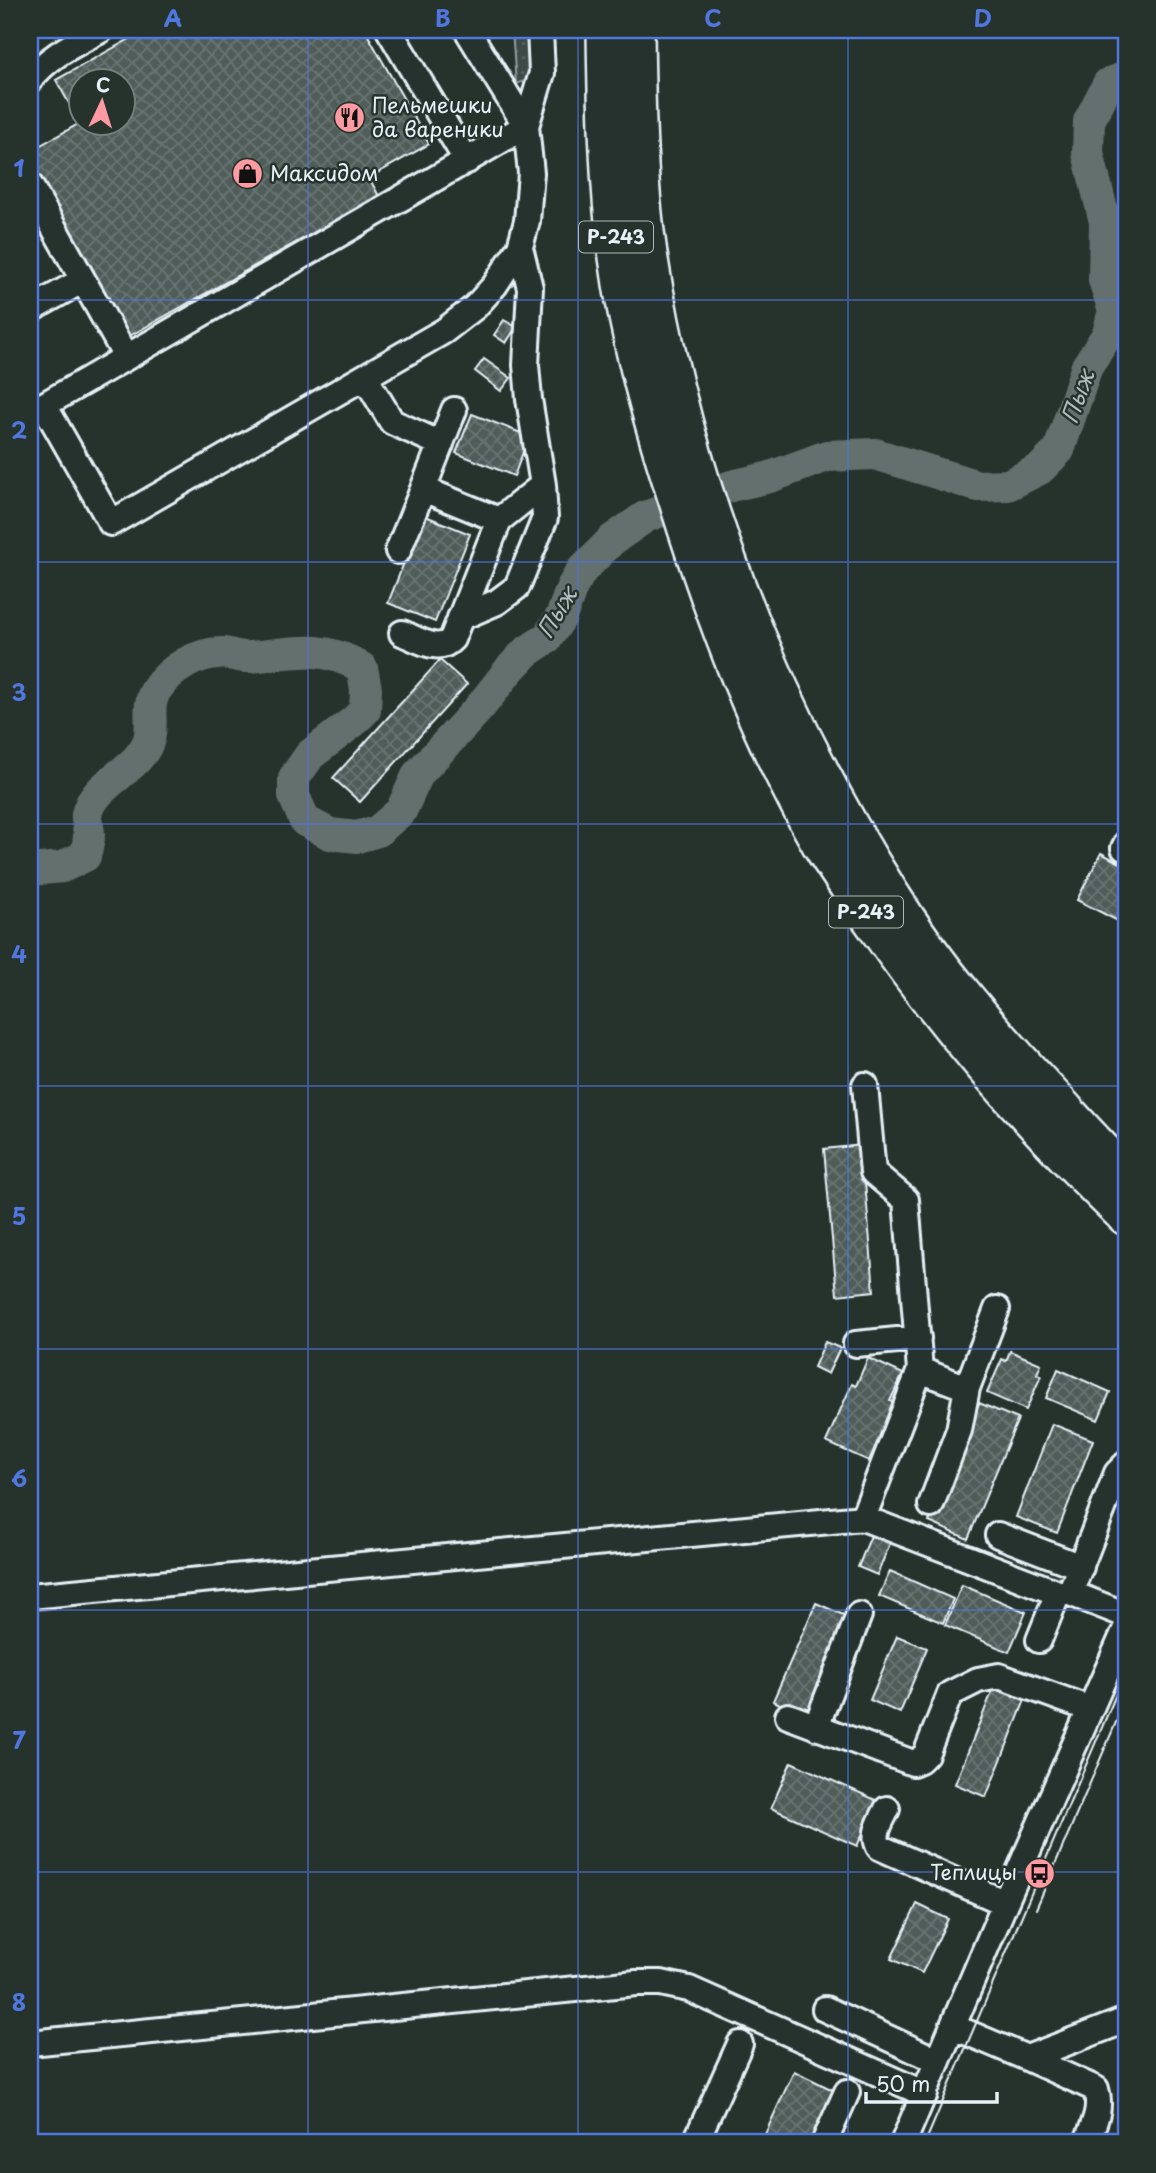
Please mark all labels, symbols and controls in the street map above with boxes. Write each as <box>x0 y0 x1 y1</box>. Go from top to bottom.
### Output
text: A <box>164 0 182 35</box>
text: B <box>435 0 451 35</box>
text: C <box>704 0 722 35</box>
text: D <box>974 0 992 35</box>
north arrow <box>66 66 136 136</box>
text: С <box>95 70 111 99</box>
place label: Пельмешки да вареники <box>372 88 504 144</box>
restaurant icon: Пельмешки да вареники <box>332 101 366 135</box>
text: 1 <box>14 150 25 185</box>
place label: Максидом <box>270 156 379 188</box>
shop icon: Максидом <box>230 157 264 191</box>
road number: Р-243 <box>579 221 653 252</box>
water label: Пыж <box>1051 362 1103 428</box>
text: 2 <box>11 412 27 447</box>
water label: Пыж <box>527 577 586 644</box>
text: 3 <box>11 674 27 709</box>
road number: Р-243 <box>829 896 903 928</box>
text: 4 <box>11 936 27 971</box>
text: 5 <box>12 1198 26 1233</box>
text: 6 <box>11 1460 27 1495</box>
text: 7 <box>12 1722 26 1757</box>
place label: Теплицы <box>930 1855 1017 1887</box>
bus stop icon: Теплицы <box>1023 1856 1057 1890</box>
text: 8 <box>12 1984 26 2019</box>
scale bar <box>866 2061 997 2105</box>
text: 50 m <box>876 2067 930 2099</box>

